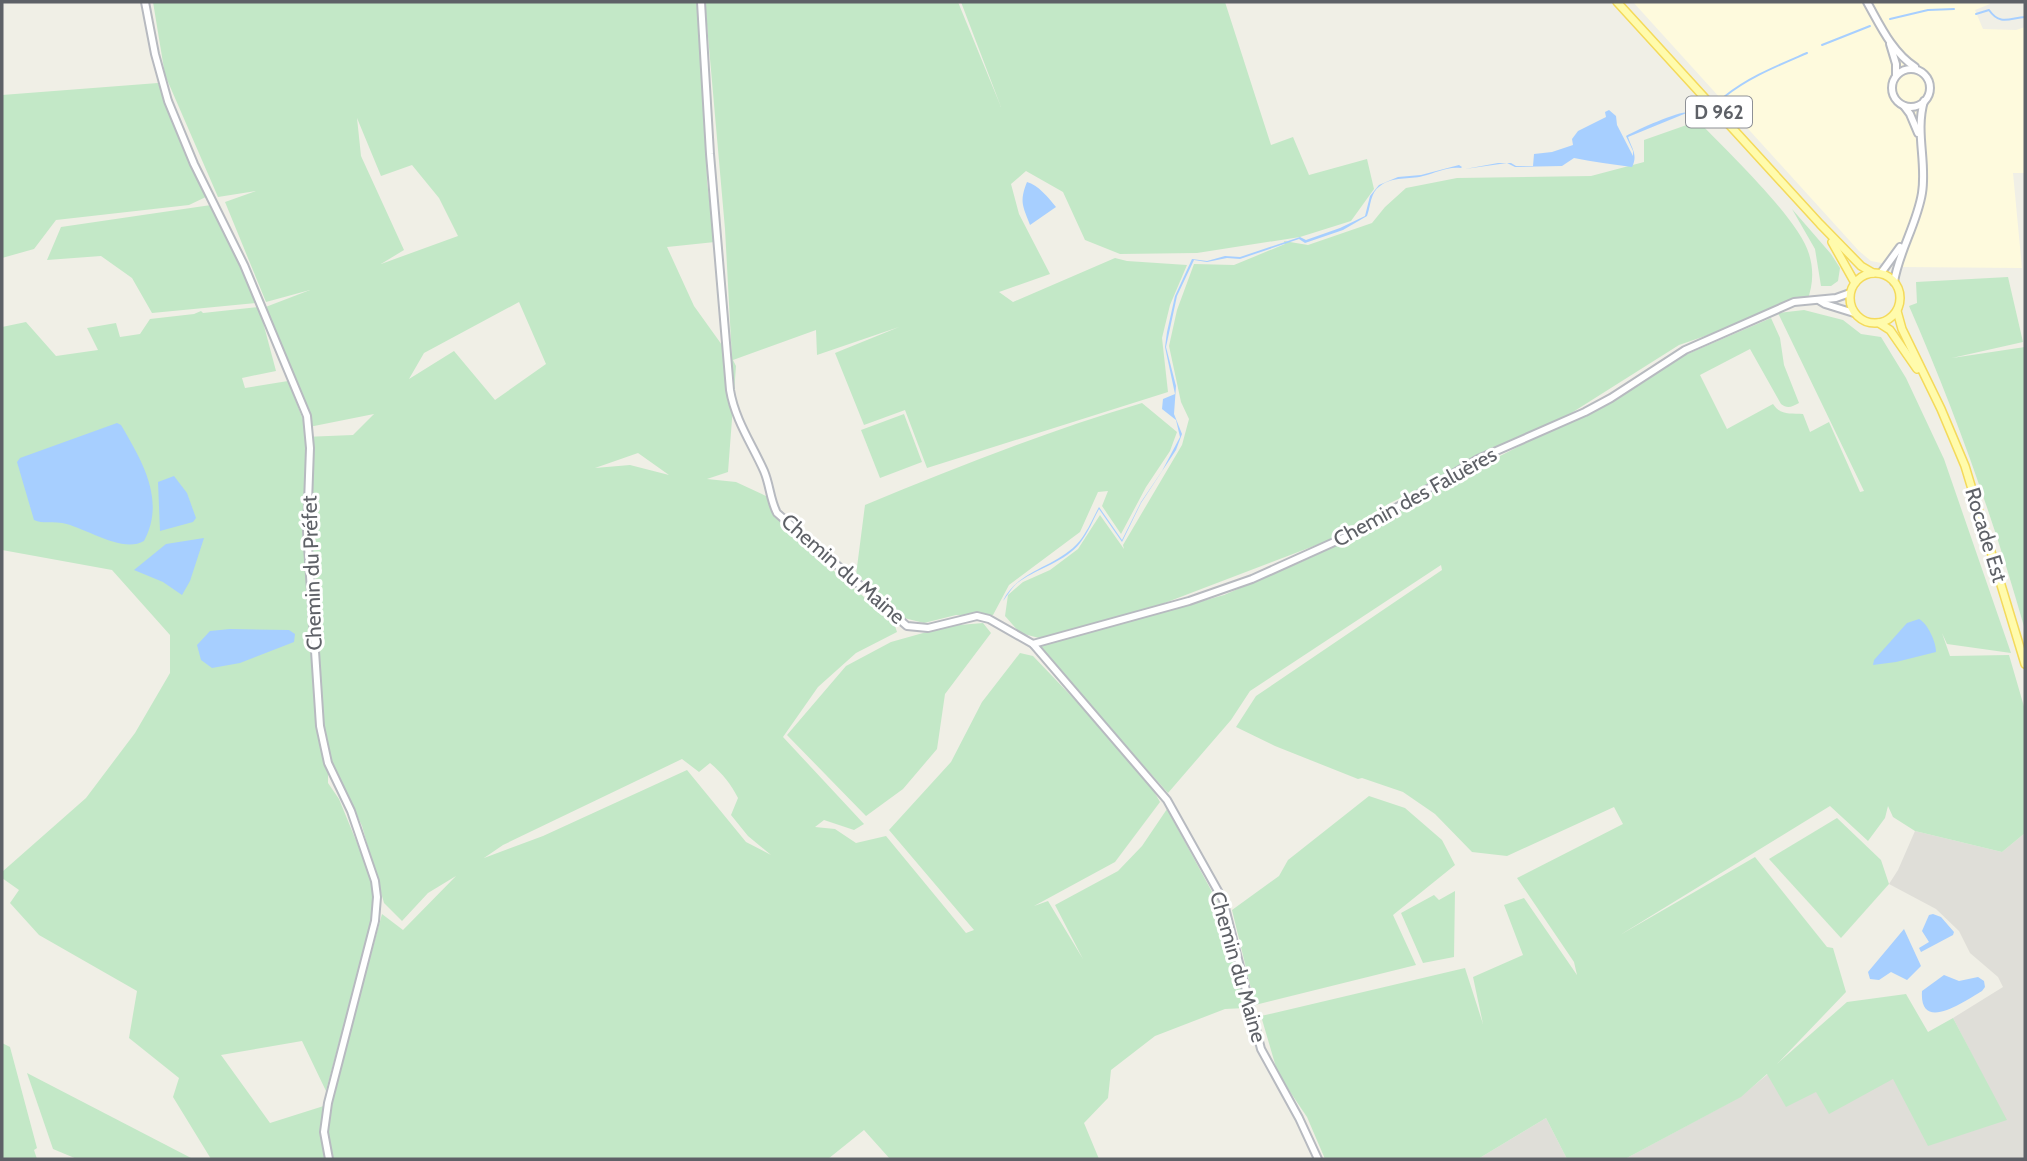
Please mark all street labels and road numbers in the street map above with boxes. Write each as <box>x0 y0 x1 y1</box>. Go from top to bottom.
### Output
road number: D 962 <box>1686 96 1752 128</box>
street label: Chemin des Faluères <box>1329 441 1501 552</box>
street label: Rocade Est <box>1960 484 2013 585</box>
street label: Chemin du Préfet <box>296 495 327 651</box>
street label: Chemin du Maine <box>776 508 910 629</box>
street label: Chemin du Maine <box>1205 889 1272 1045</box>

